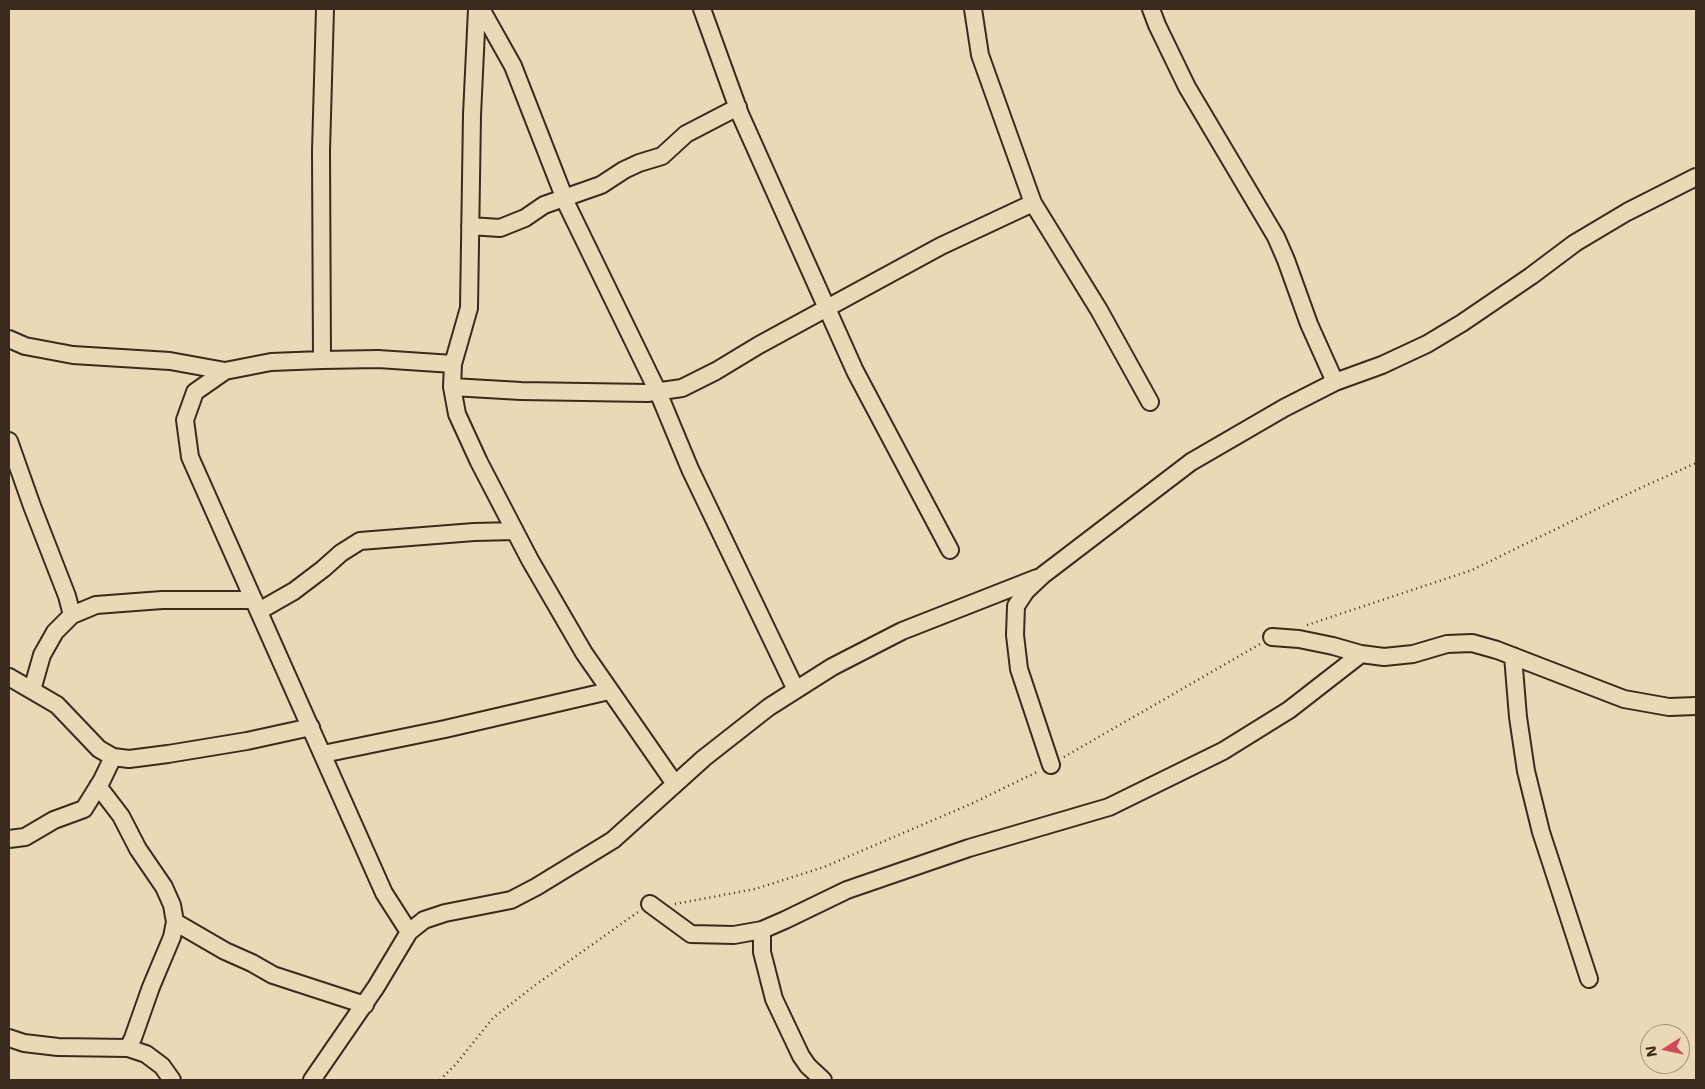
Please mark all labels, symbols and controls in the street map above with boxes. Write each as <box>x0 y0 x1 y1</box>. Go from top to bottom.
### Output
north arrow <box>1640 1024 1690 1074</box>
text: N <box>1641 1044 1661 1058</box>

